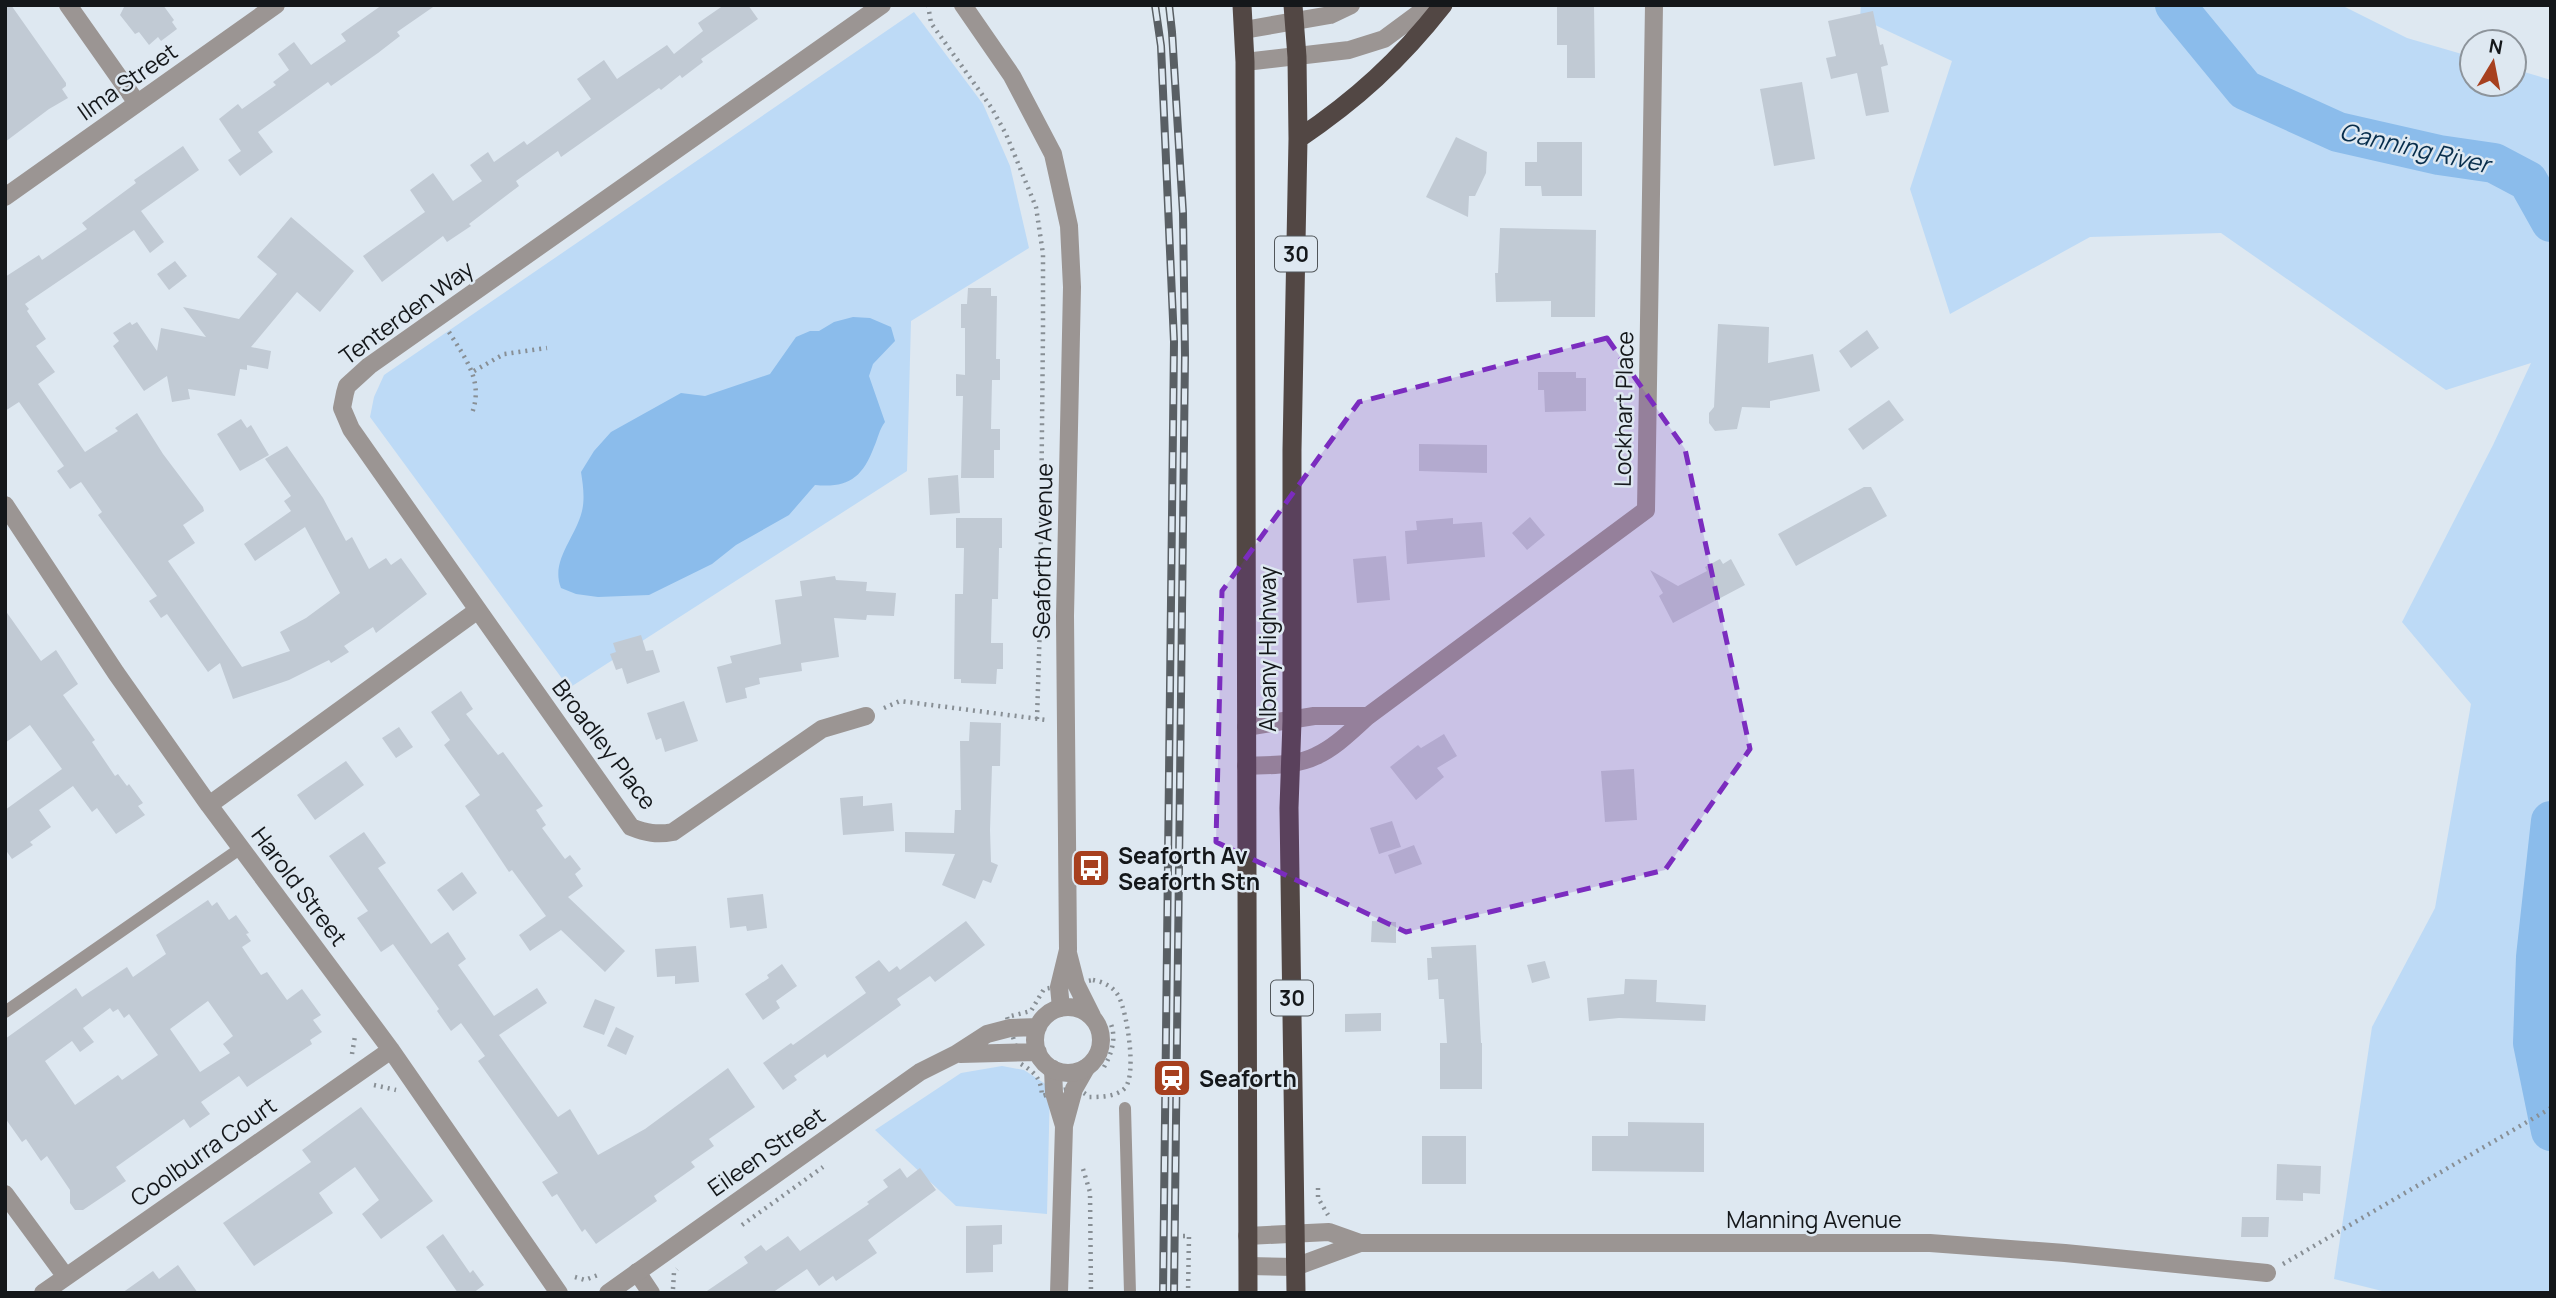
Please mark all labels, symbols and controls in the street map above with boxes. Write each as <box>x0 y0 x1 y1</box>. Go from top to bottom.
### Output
north arrow <box>2458 28 2528 98</box>
text: N <box>2487 32 2505 60</box>
street label: Ilma Street <box>71 35 183 127</box>
water label: Canning River <box>2337 114 2497 181</box>
road number: 30 <box>1275 236 1317 272</box>
street label: Tenterden Way <box>332 252 480 372</box>
street label: Lockhart Place <box>1606 331 1640 487</box>
street label: Seaforth Avenue <box>1024 463 1060 639</box>
street label: Albany Highway <box>1251 566 1283 732</box>
street label: Broadley Place <box>545 672 665 816</box>
street label: Harold Street <box>245 820 355 952</box>
place label: Seaforth Av Seaforth Stn <box>1118 839 1260 897</box>
bus stop icon: Seaforth Av Seaforth Stn <box>1070 847 1112 889</box>
road number: 30 <box>1271 981 1313 1016</box>
station icon: Seaforth <box>1151 1057 1193 1099</box>
place label: Seaforth <box>1199 1062 1297 1094</box>
street label: Coolburra Court <box>124 1089 282 1213</box>
street label: Eileen Street <box>701 1099 831 1203</box>
street label: Manning Avenue <box>1726 1203 1902 1235</box>

